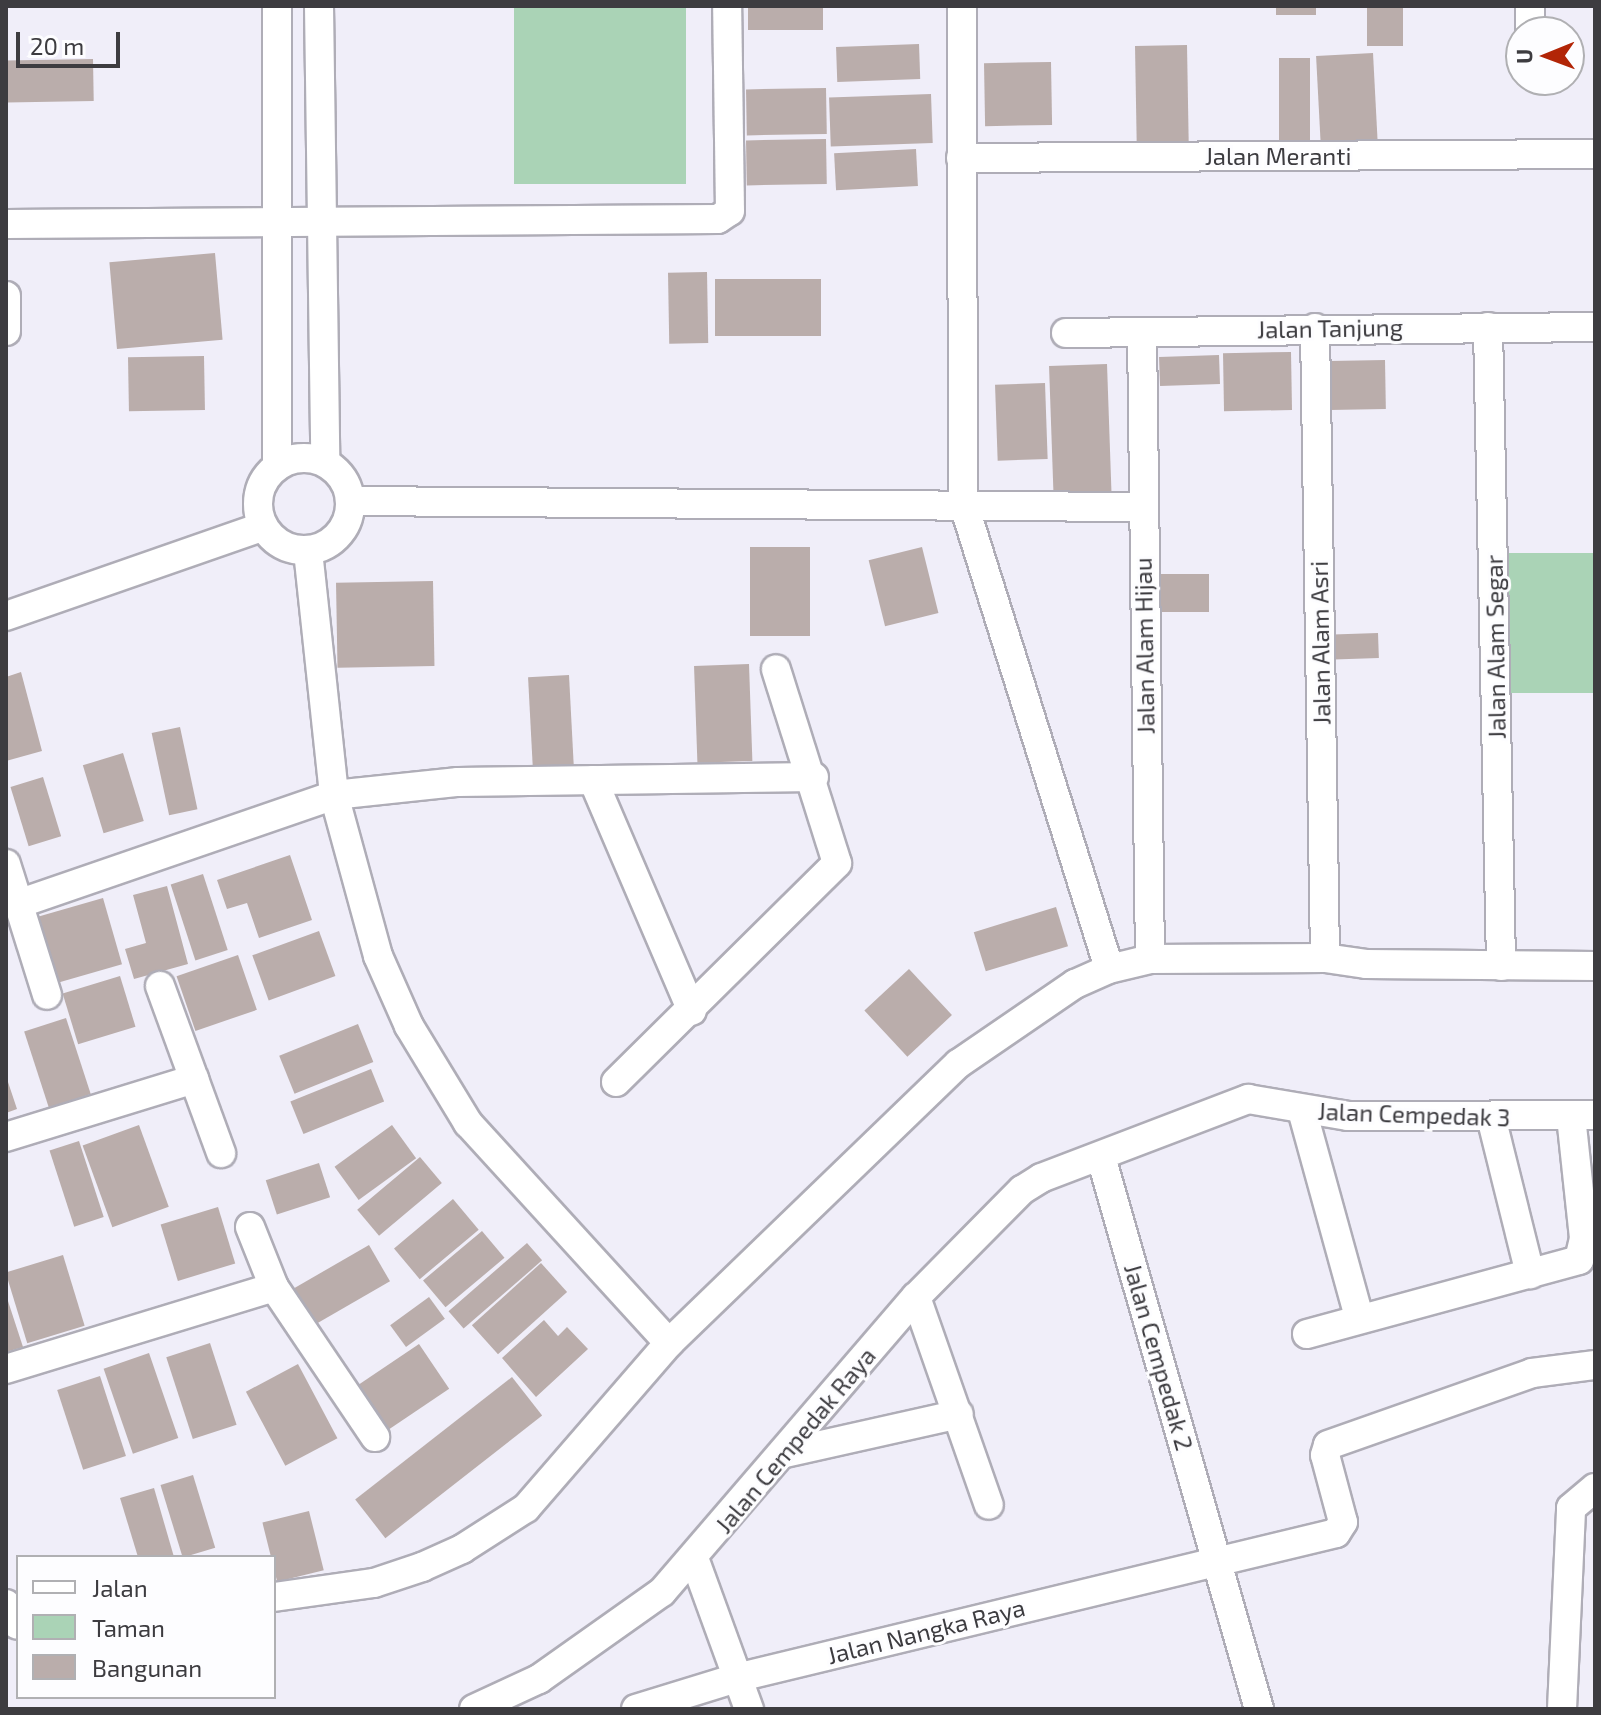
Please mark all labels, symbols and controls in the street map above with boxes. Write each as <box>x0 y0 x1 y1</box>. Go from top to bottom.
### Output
scale bar <box>20 16 124 66</box>
north arrow <box>1505 16 1585 96</box>
text: 20 m <box>30 31 84 60</box>
text: U <box>1510 49 1536 64</box>
street label: Jalan Meranti <box>1205 142 1351 170</box>
street label: Jalan Tanjung <box>1256 312 1404 344</box>
street label: Jalan Alam Segar <box>1479 554 1511 740</box>
street label: Jalan Alam Hijau <box>1128 557 1160 735</box>
street label: Jalan Alam Asri <box>1304 560 1336 726</box>
street label: Jalan Cempedak 3 <box>1317 1096 1511 1132</box>
street label: Jalan Cempedak 2 <box>1119 1260 1199 1454</box>
street label: Jalan Cempedak Raya <box>709 1341 881 1539</box>
legend <box>16 1555 276 1699</box>
text: Jalan <box>92 1573 148 1602</box>
street label: Jalan Nangka Raya <box>824 1592 1028 1670</box>
text: Taman <box>92 1613 165 1642</box>
text: Bangunan <box>92 1653 202 1682</box>

